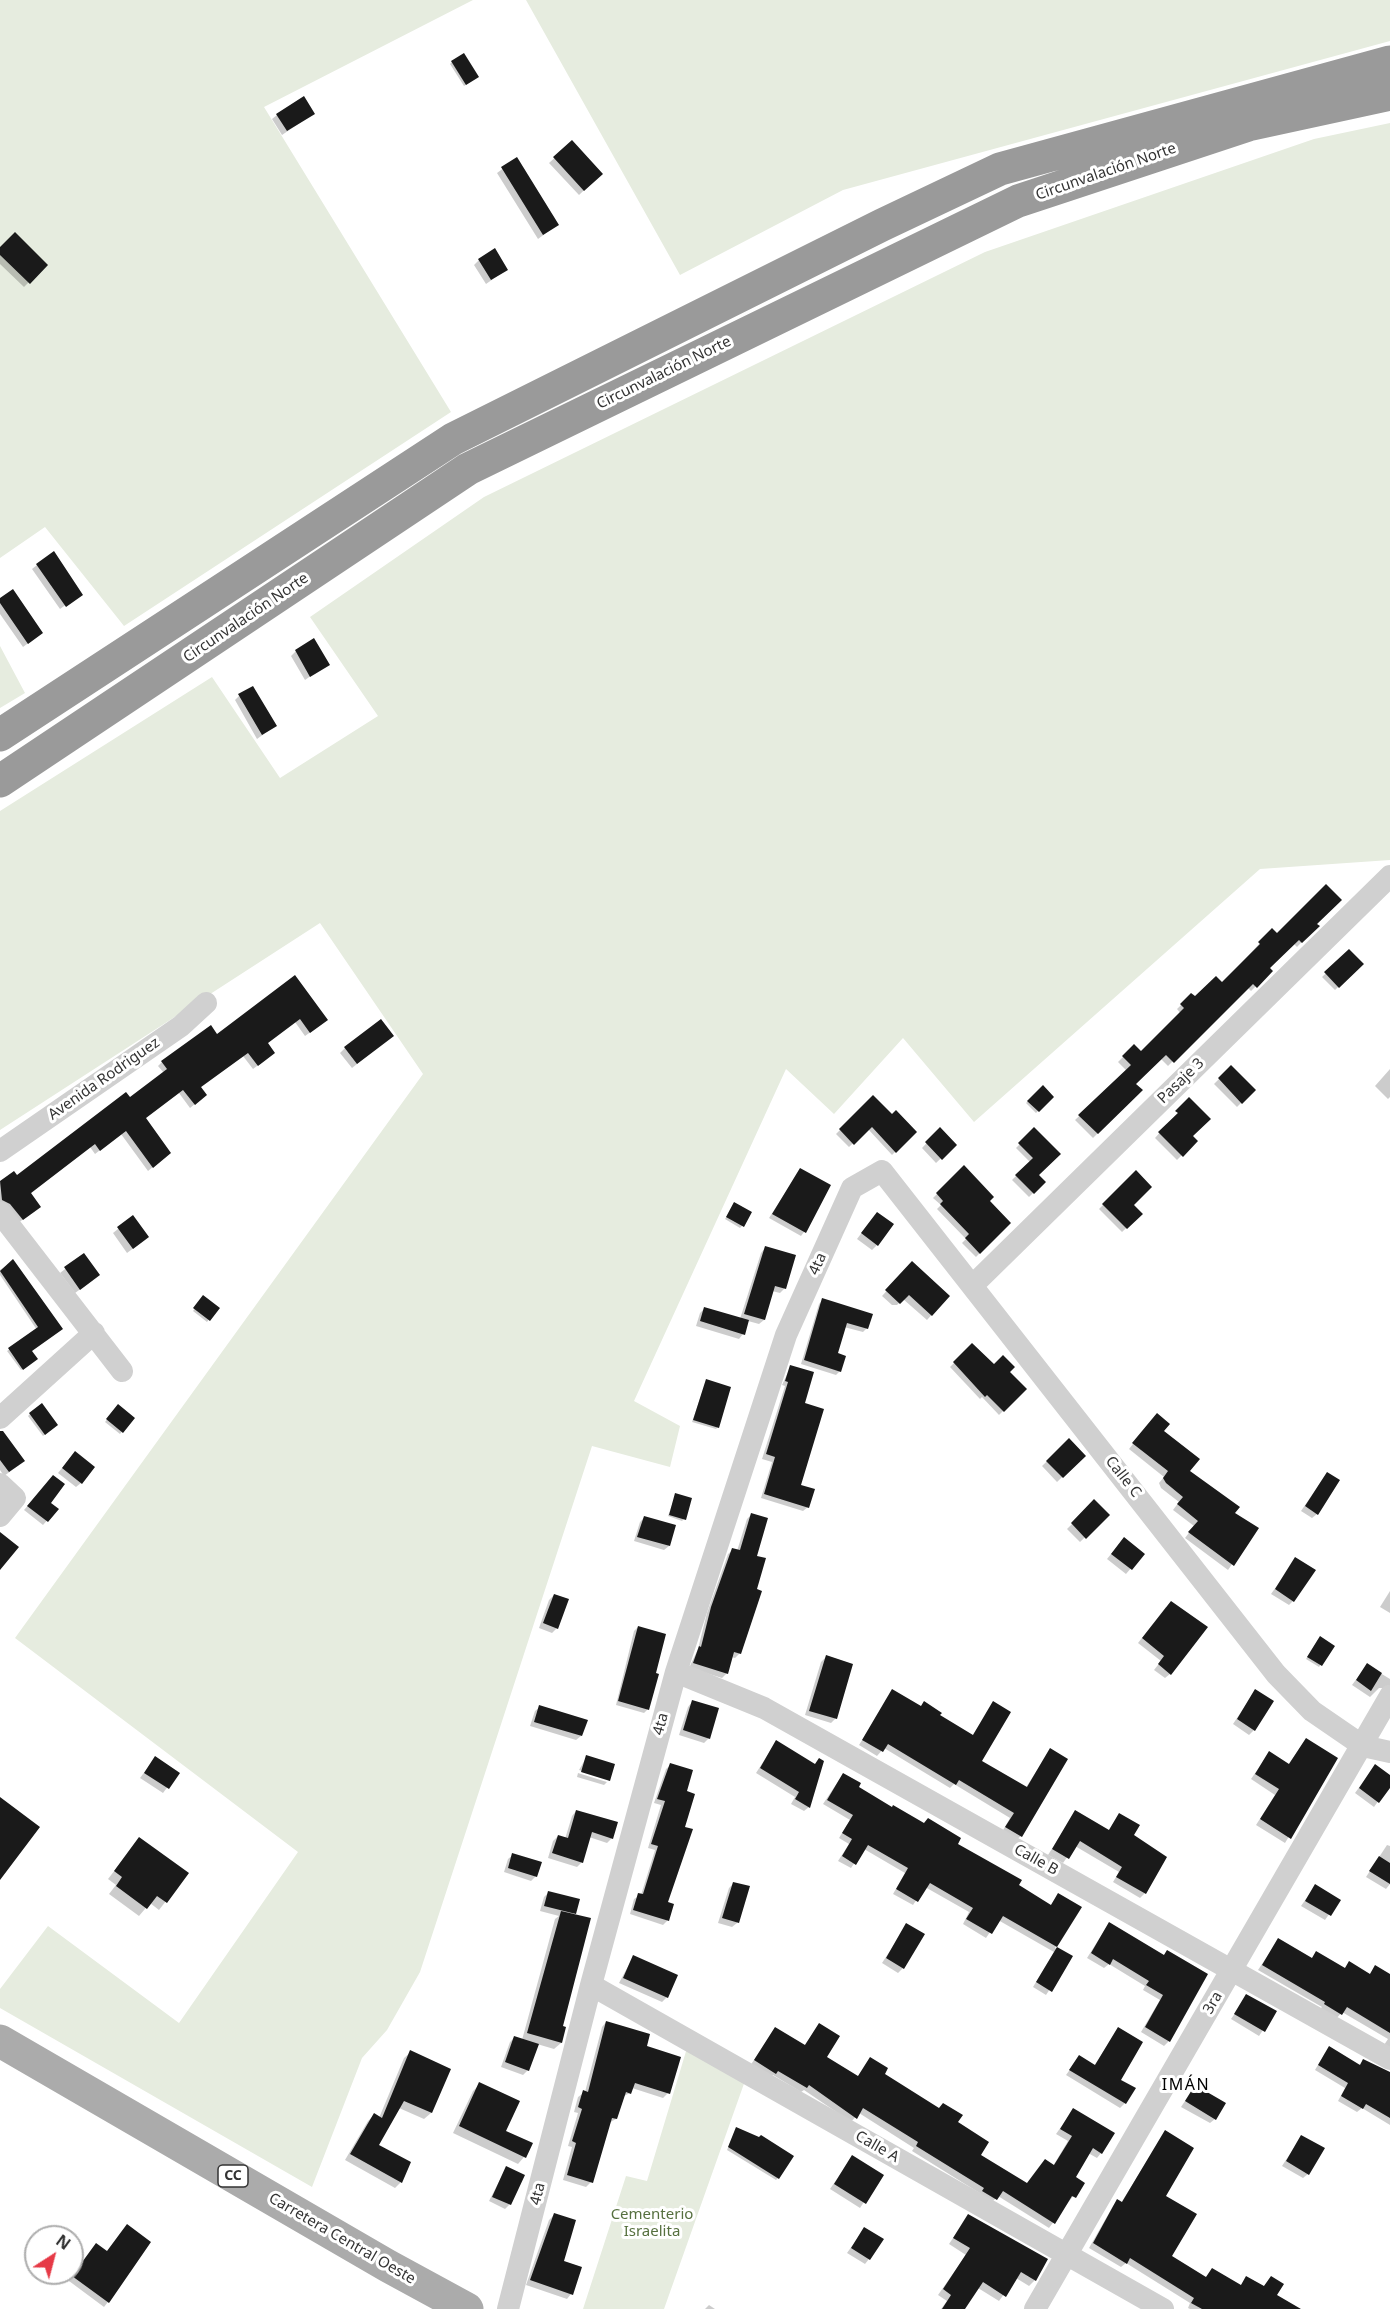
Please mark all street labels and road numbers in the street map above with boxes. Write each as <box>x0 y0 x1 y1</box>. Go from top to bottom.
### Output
street label: Circunvalación Norte <box>1033 140 1179 204</box>
street label: Circunvalación Norte <box>594 333 734 413</box>
street label: Circunvalación Norte <box>180 569 312 667</box>
street label: Avenida Rodriguez <box>45 1034 163 1124</box>
street label: Pasaje 3 <box>1154 1054 1208 1108</box>
street label: 4ta <box>805 1250 831 1278</box>
street label: Calle C <box>1101 1453 1145 1501</box>
street label: 4ta <box>649 1711 673 1737</box>
street label: Calle B <box>1011 1841 1061 1879</box>
street label: 3ra <box>1199 1989 1227 2017</box>
street label: Calle A <box>852 2127 902 2167</box>
road number: CC <box>218 2165 248 2187</box>
street label: 4ta <box>527 2181 549 2207</box>
street label: Carretera Central Oeste <box>265 2190 419 2288</box>

